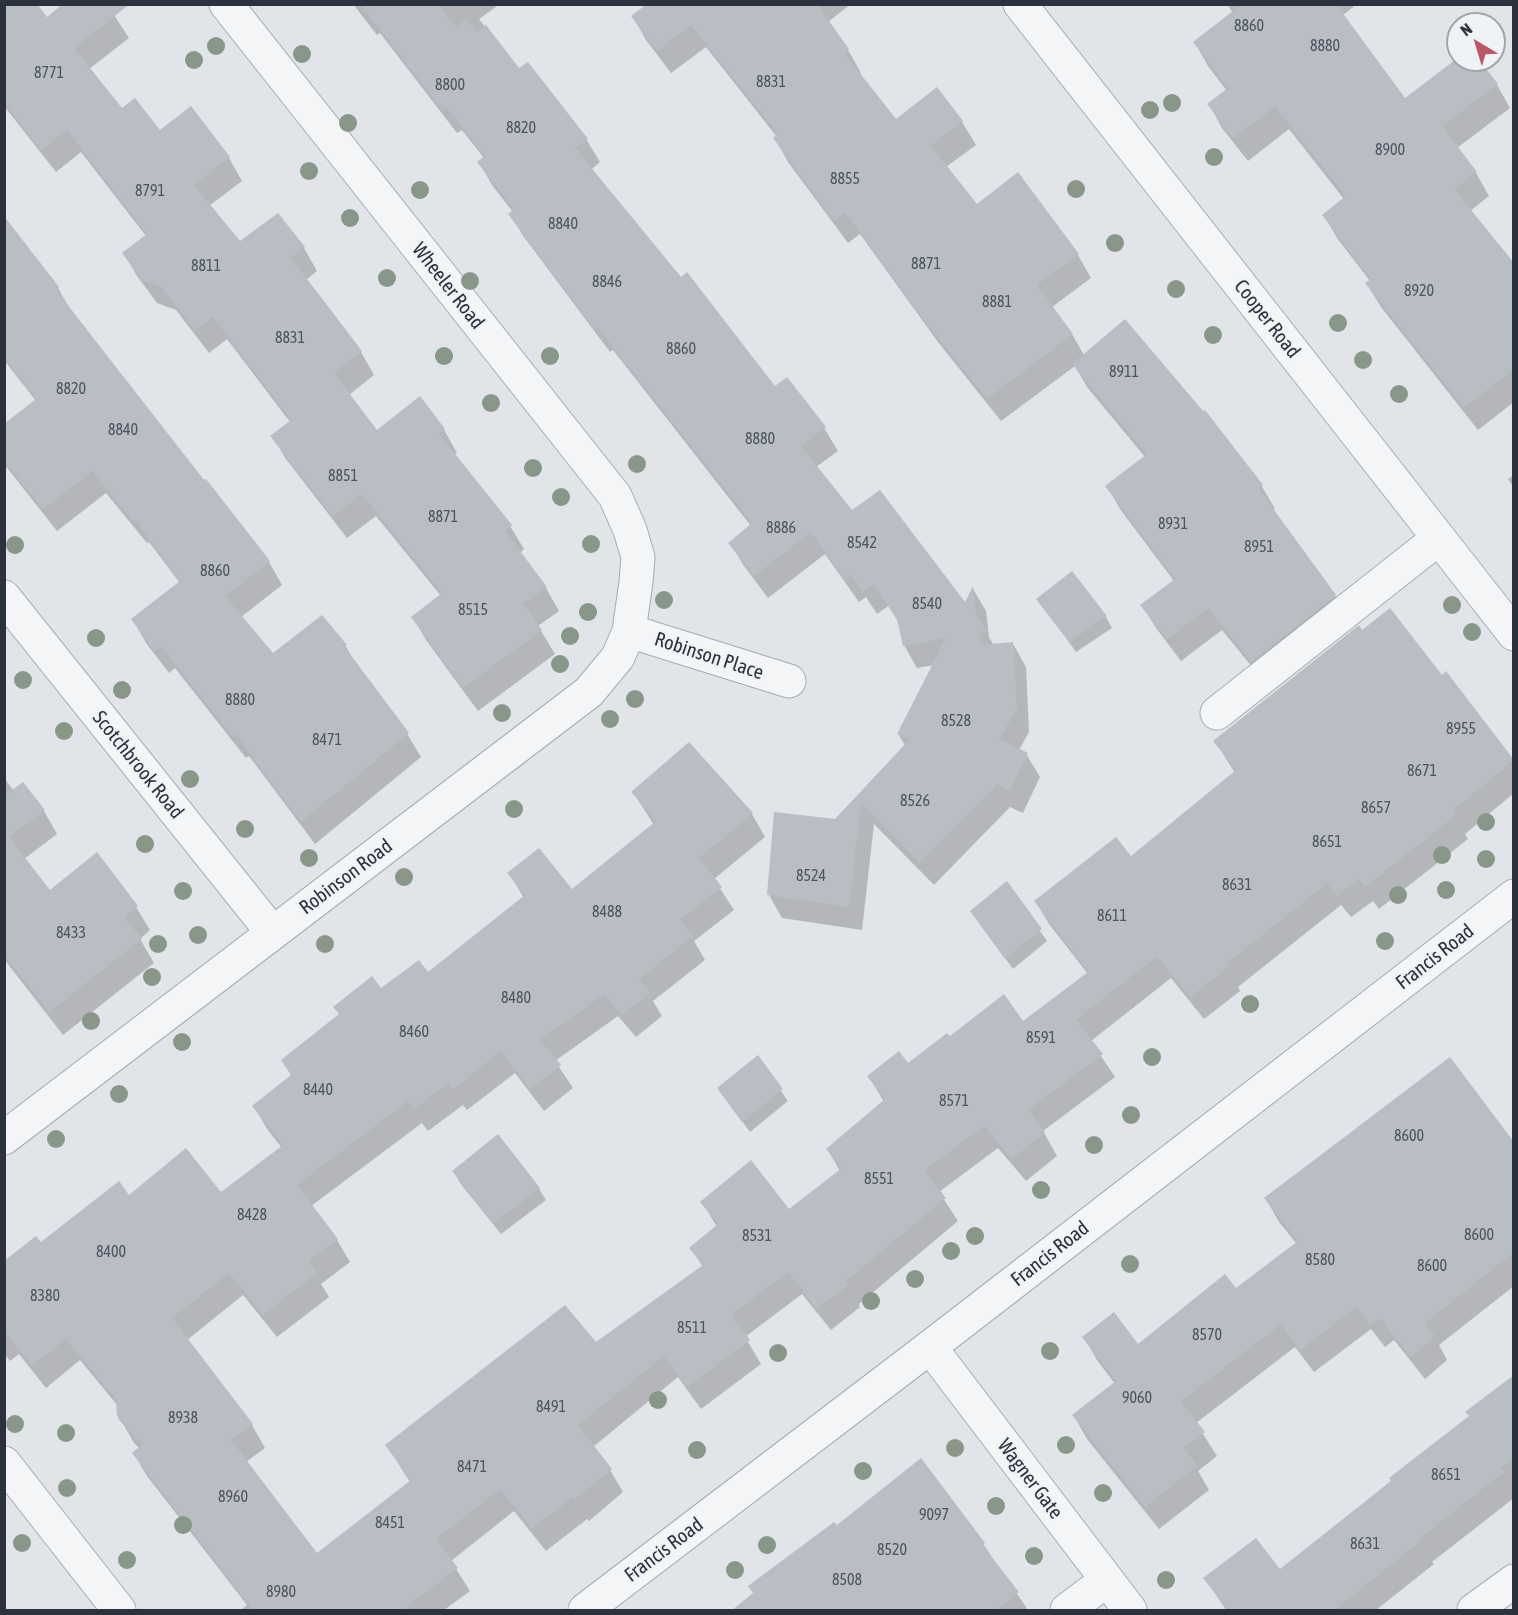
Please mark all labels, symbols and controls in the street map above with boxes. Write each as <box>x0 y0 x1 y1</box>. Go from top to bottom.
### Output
north arrow <box>1446 12 1506 72</box>
house number: 8860 <box>1234 16 1264 36</box>
text: N <box>1457 19 1475 39</box>
house number: 8880 <box>1310 36 1340 56</box>
house number: 8771 <box>34 63 64 83</box>
house number: 8831 <box>756 72 786 92</box>
house number: 8800 <box>435 75 465 95</box>
house number: 8820 <box>506 118 536 138</box>
house number: 8900 <box>1375 140 1405 160</box>
house number: 8855 <box>830 169 860 189</box>
house number: 8791 <box>135 181 165 201</box>
house number: 8840 <box>548 214 578 234</box>
street label: Wheeler Road <box>407 238 489 334</box>
house number: 8871 <box>911 254 941 274</box>
house number: 8811 <box>191 256 221 276</box>
house number: 8846 <box>592 272 622 292</box>
street label: Cooper Road <box>1229 275 1305 363</box>
house number: 8920 <box>1404 281 1434 301</box>
house number: 8881 <box>982 292 1012 312</box>
house number: 8831 <box>275 328 305 348</box>
house number: 8860 <box>666 339 696 359</box>
house number: 8911 <box>1109 362 1139 382</box>
house number: 8820 <box>56 379 86 399</box>
house number: 8840 <box>108 420 138 440</box>
house number: 8880 <box>745 429 775 449</box>
house number: 8851 <box>328 466 358 486</box>
house number: 8871 <box>428 507 458 527</box>
house number: 8931 <box>1158 514 1188 534</box>
house number: 8886 <box>766 518 796 538</box>
house number: 8542 <box>847 533 877 553</box>
house number: 8951 <box>1244 537 1274 557</box>
house number: 8860 <box>200 561 230 581</box>
house number: 8540 <box>912 594 942 614</box>
house number: 8515 <box>458 600 488 620</box>
street label: Robinson Place <box>652 627 766 685</box>
house number: 8880 <box>225 690 255 710</box>
street label: Scotchbrook Road <box>87 706 189 824</box>
house number: 8528 <box>941 711 971 731</box>
house number: 8955 <box>1446 719 1476 739</box>
house number: 8471 <box>312 730 342 750</box>
house number: 8671 <box>1407 761 1437 781</box>
house number: 8526 <box>900 791 930 811</box>
house number: 8657 <box>1361 798 1391 818</box>
house number: 8651 <box>1312 832 1342 852</box>
street label: Robinson Road <box>295 834 397 920</box>
house number: 8524 <box>796 866 826 886</box>
house number: 8631 <box>1222 875 1252 895</box>
house number: 8488 <box>592 902 622 922</box>
house number: 8611 <box>1097 906 1127 926</box>
street label: Francis Road <box>1391 919 1479 995</box>
house number: 8433 <box>56 923 86 943</box>
house number: 8480 <box>501 988 531 1008</box>
house number: 8460 <box>399 1022 429 1042</box>
house number: 8591 <box>1026 1028 1056 1048</box>
house number: 8440 <box>303 1080 333 1100</box>
house number: 8571 <box>939 1091 969 1111</box>
house number: 8600 <box>1394 1126 1424 1146</box>
house number: 8551 <box>864 1169 894 1189</box>
house number: 8428 <box>237 1205 267 1225</box>
street label: Francis Road <box>1006 1216 1094 1292</box>
house number: 8600 <box>1464 1225 1494 1245</box>
house number: 8531 <box>742 1226 772 1246</box>
house number: 8400 <box>96 1242 126 1262</box>
house number: 8580 <box>1305 1250 1335 1270</box>
house number: 8600 <box>1417 1256 1447 1276</box>
house number: 8380 <box>30 1286 60 1306</box>
house number: 8511 <box>677 1318 707 1338</box>
house number: 8570 <box>1192 1325 1222 1345</box>
house number: 9060 <box>1122 1388 1152 1408</box>
house number: 8491 <box>536 1397 566 1417</box>
house number: 8938 <box>168 1408 198 1428</box>
street label: Wagner Gate <box>992 1434 1068 1524</box>
house number: 8471 <box>457 1457 487 1477</box>
house number: 8651 <box>1431 1465 1461 1485</box>
house number: 8960 <box>218 1487 248 1507</box>
house number: 9097 <box>919 1505 949 1525</box>
house number: 8451 <box>375 1513 405 1533</box>
street label: Francis Road <box>620 1513 708 1587</box>
house number: 8631 <box>1350 1534 1380 1554</box>
house number: 8520 <box>877 1540 907 1560</box>
house number: 8508 <box>832 1570 862 1590</box>
house number: 8980 <box>266 1582 296 1602</box>

